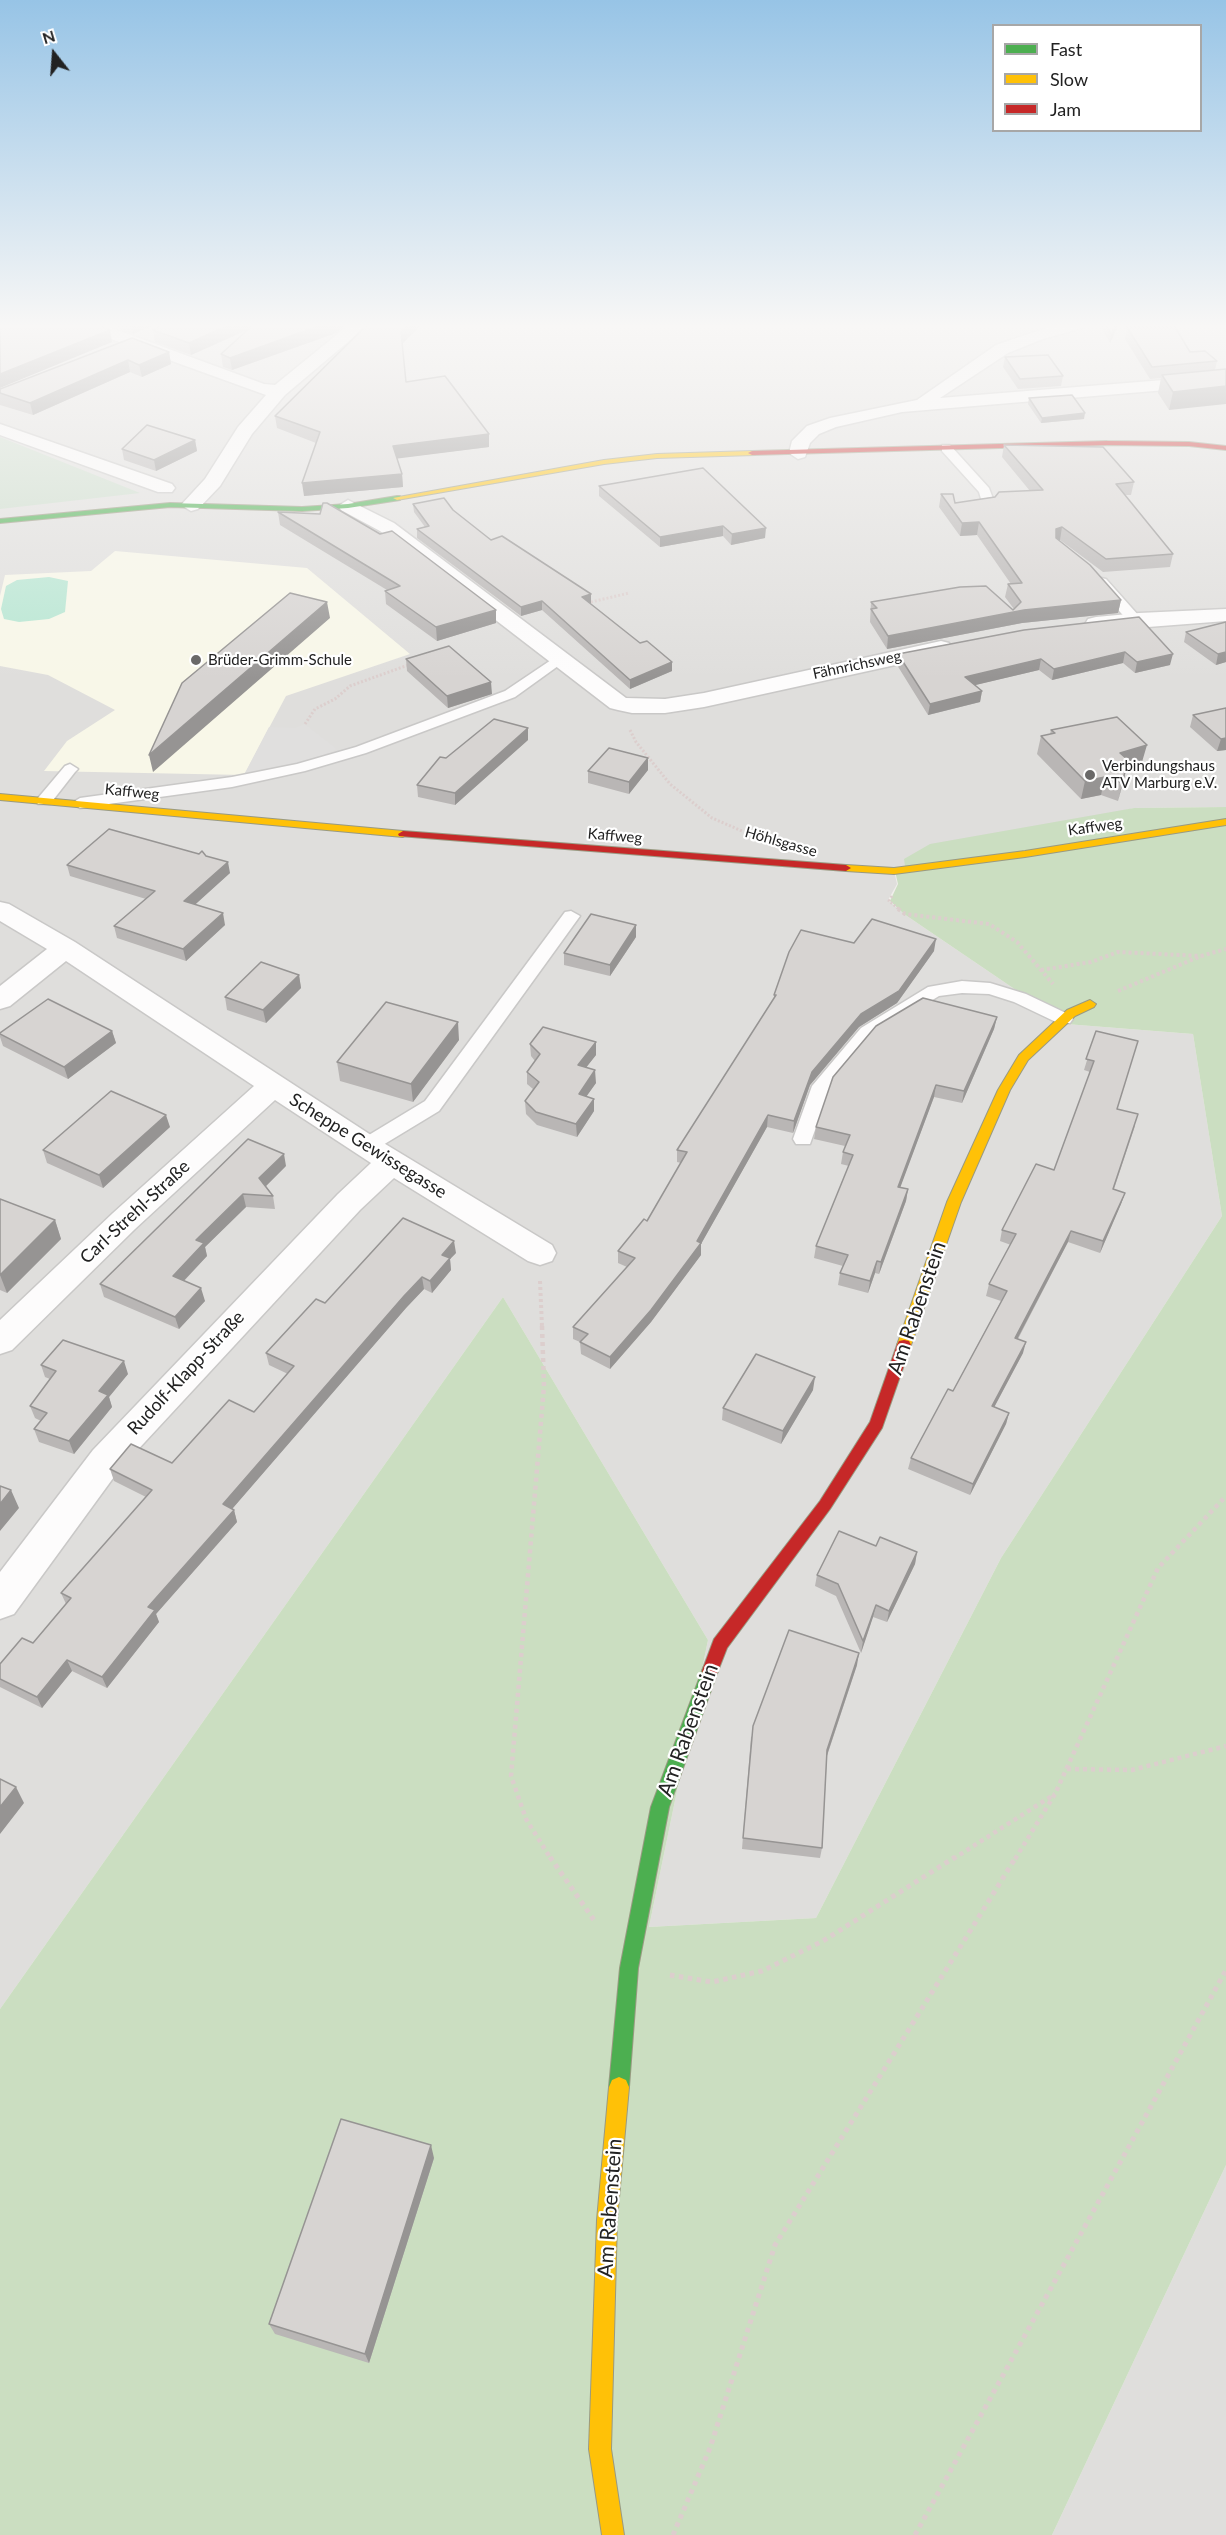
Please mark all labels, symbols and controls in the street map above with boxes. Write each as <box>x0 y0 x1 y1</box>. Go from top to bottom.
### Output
north arrow <box>24 24 84 84</box>
legend <box>992 24 1202 132</box>
text: N <box>40 25 57 47</box>
text: Fast <box>1050 38 1082 60</box>
text: Slow <box>1050 68 1088 90</box>
text: Jam <box>1050 98 1081 120</box>
street label: Fähnrichsweg <box>811 647 903 683</box>
place label: Brüder-Grimm-Schule <box>208 651 352 669</box>
marker: Brüder-Grimm-Schule <box>189 653 203 667</box>
place label: Verbindungshaus ATV Marburg e.V. <box>1102 757 1217 792</box>
marker: Verbindungshaus ATV Marburg e.V. <box>1083 768 1097 782</box>
street label: Kaffweg <box>104 780 160 804</box>
street label: Kaffweg <box>1067 814 1123 840</box>
street label: Höhlsgasse <box>743 823 819 861</box>
street label: Kaffweg <box>587 825 643 847</box>
street label: Scheppe Gewissegasse <box>285 1089 451 1203</box>
street label: Carl-Strehl-Straße <box>76 1156 194 1268</box>
street label: Am Rabenstein <box>882 1238 952 1378</box>
street label: Rudolf-Klapp-Straße <box>123 1307 249 1439</box>
street label: Am Rabenstein <box>652 1660 724 1800</box>
street label: Am Rabenstein <box>593 2138 627 2278</box>

